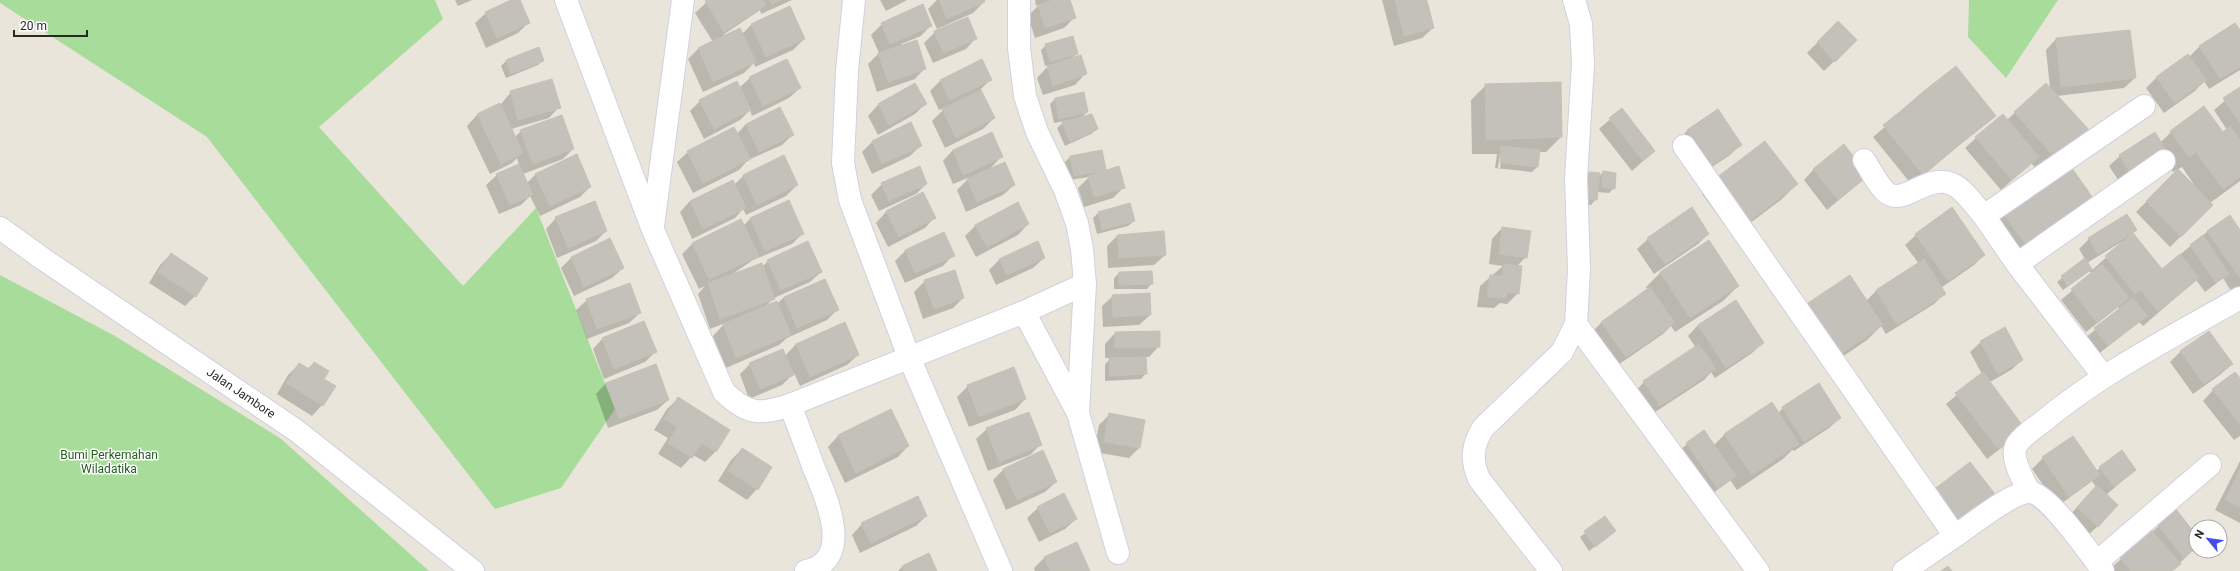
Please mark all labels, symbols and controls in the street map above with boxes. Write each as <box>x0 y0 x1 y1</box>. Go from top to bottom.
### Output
scale bar <box>14 12 87 38</box>
text: 20 m <box>20 19 47 33</box>
street label: Jalan Jambore <box>204 365 278 421</box>
park label: Bumi Perkemahan Wiladatika <box>60 448 158 476</box>
north arrow <box>2188 519 2228 559</box>
text: N <box>2192 528 2207 541</box>

